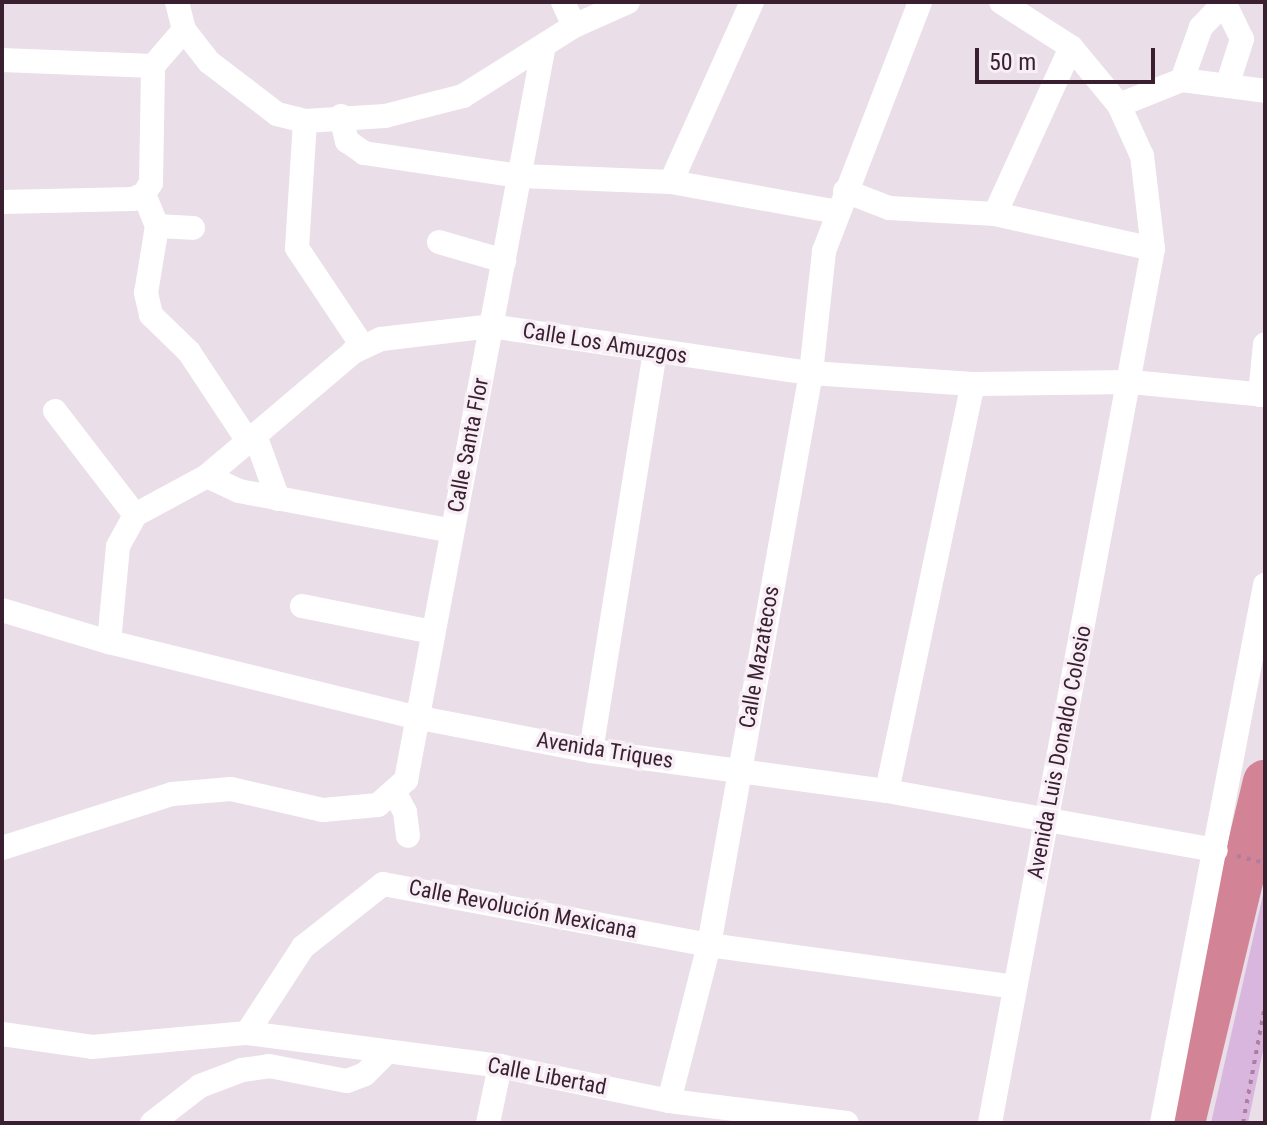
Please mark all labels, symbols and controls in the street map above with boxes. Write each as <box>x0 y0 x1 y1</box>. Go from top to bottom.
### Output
scale bar <box>979 32 1159 82</box>
text: 50 m <box>989 48 1036 76</box>
street label: Calle Los Amuzgos <box>521 317 689 369</box>
street label: Calle Santa Flor <box>442 375 494 515</box>
street label: Calle Mazatecos <box>734 584 784 730</box>
street label: Avenida Luis Donaldo Colosio <box>1021 623 1097 881</box>
street label: Avenida Triques <box>535 726 675 774</box>
street label: Calle Revolución Mexicana <box>407 874 639 944</box>
street label: Calle Libertad <box>485 1052 609 1100</box>

